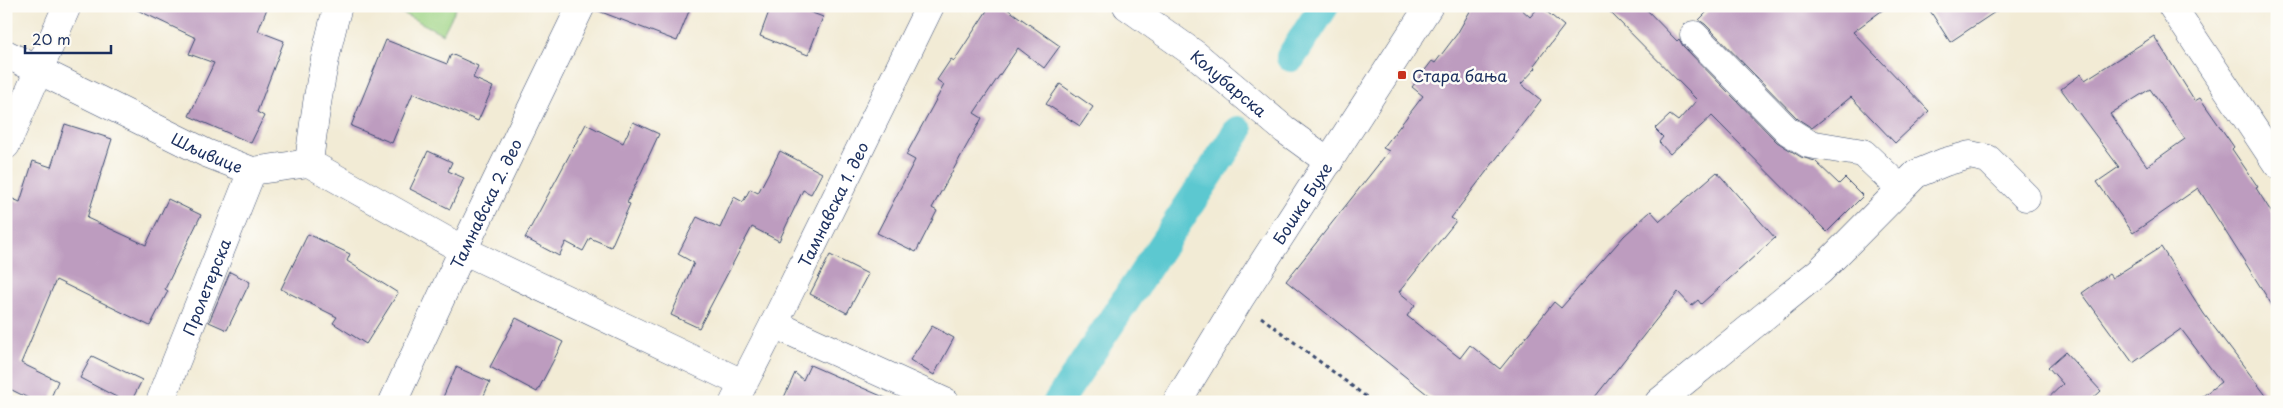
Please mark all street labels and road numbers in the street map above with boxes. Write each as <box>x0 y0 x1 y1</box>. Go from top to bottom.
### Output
street label: Колубарска <box>1186 44 1272 122</box>
street label: Шљивице <box>167 126 246 178</box>
street label: Тамнавска 2. део <box>444 134 527 273</box>
street label: Тамнавска 1. део <box>792 137 874 271</box>
street label: Бошка Бухе <box>1266 157 1337 249</box>
street label: Пролетерска <box>176 235 236 339</box>

